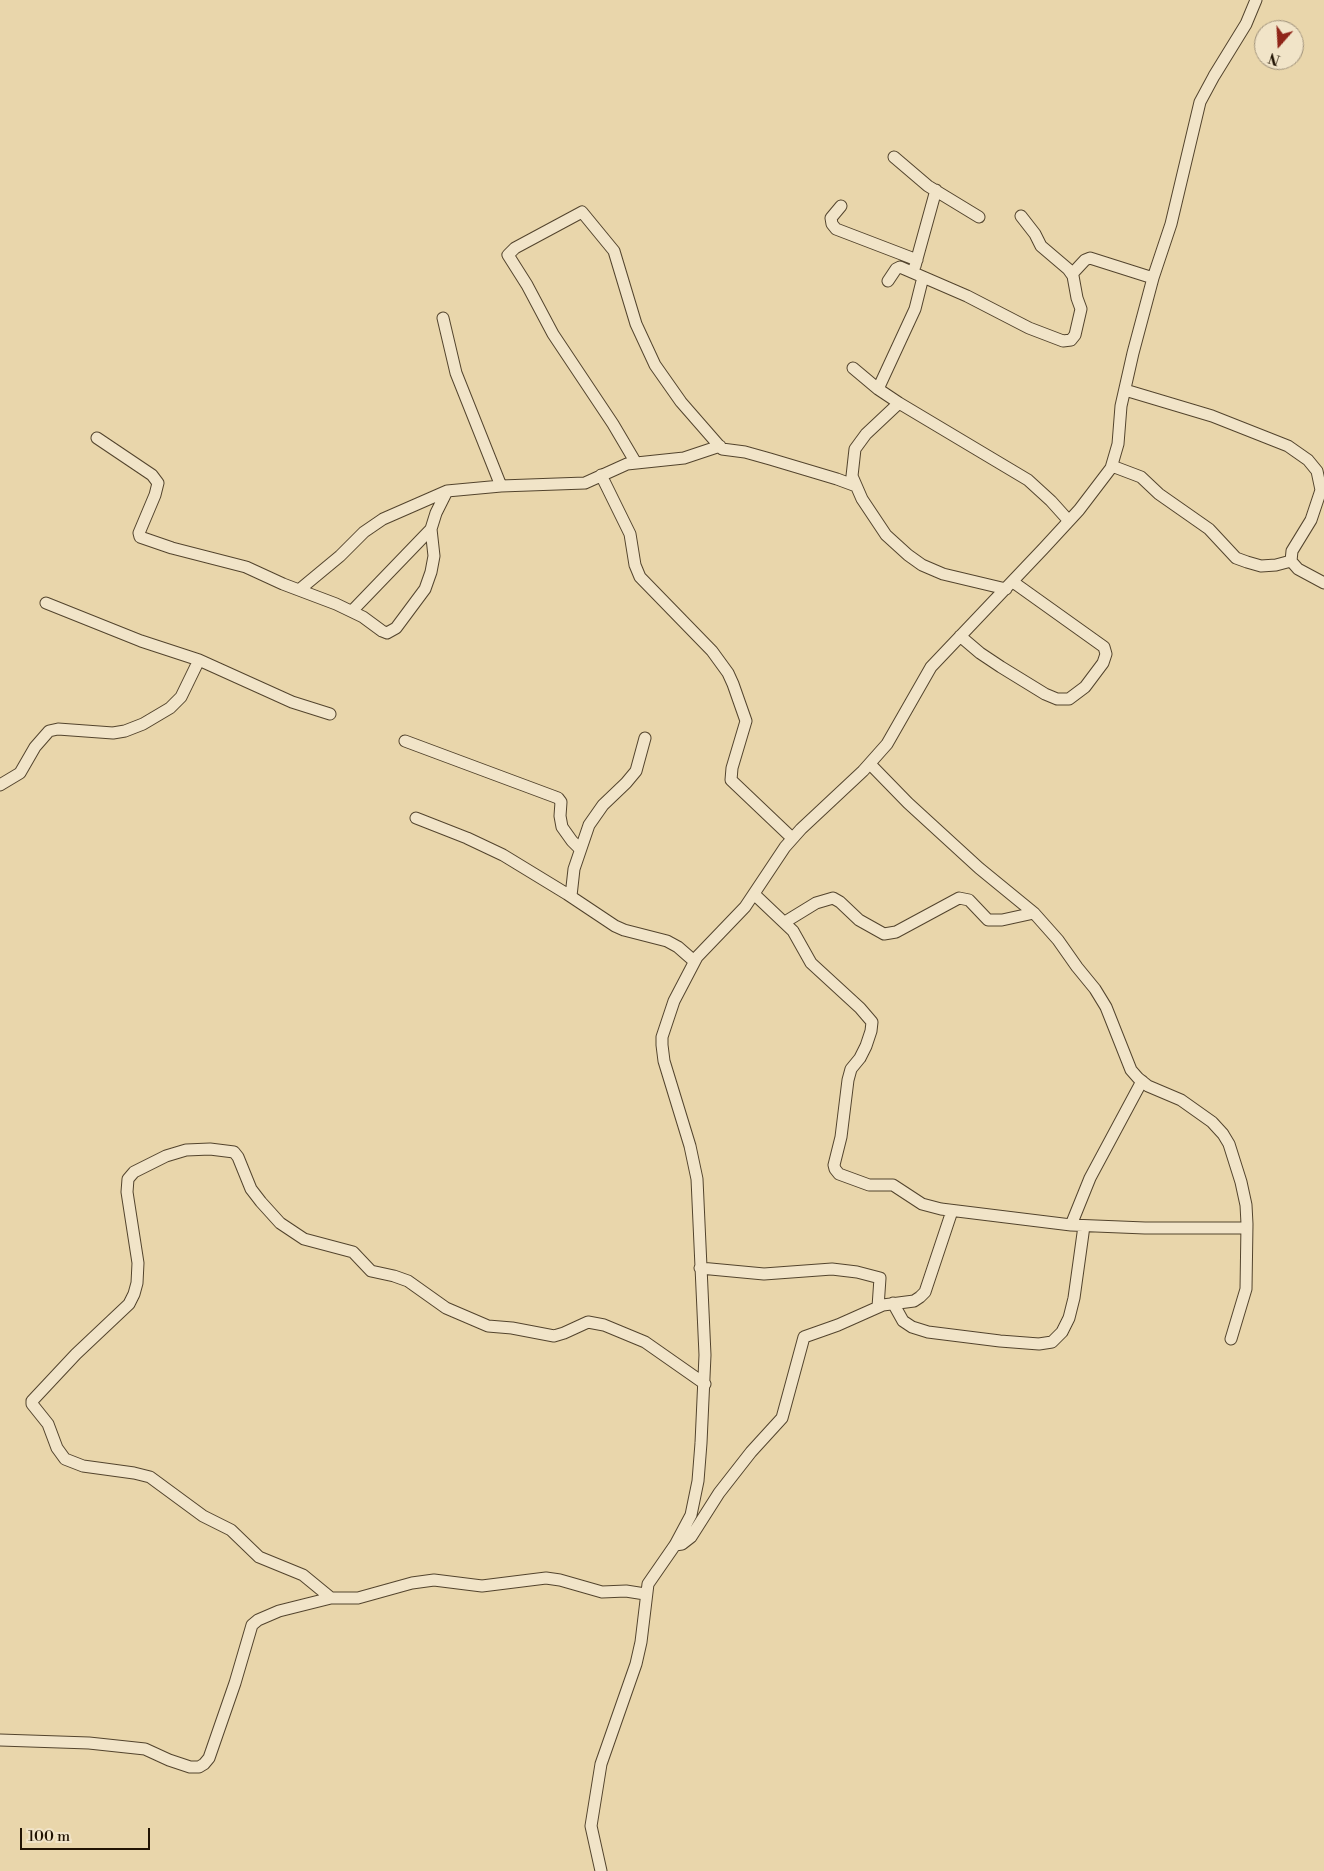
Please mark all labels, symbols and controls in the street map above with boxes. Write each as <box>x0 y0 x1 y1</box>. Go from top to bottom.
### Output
north arrow <box>1254 20 1304 70</box>
text: N <box>1266 48 1283 69</box>
scale bar <box>22 1818 152 1850</box>
text: 100 m <box>28 1827 70 1846</box>

